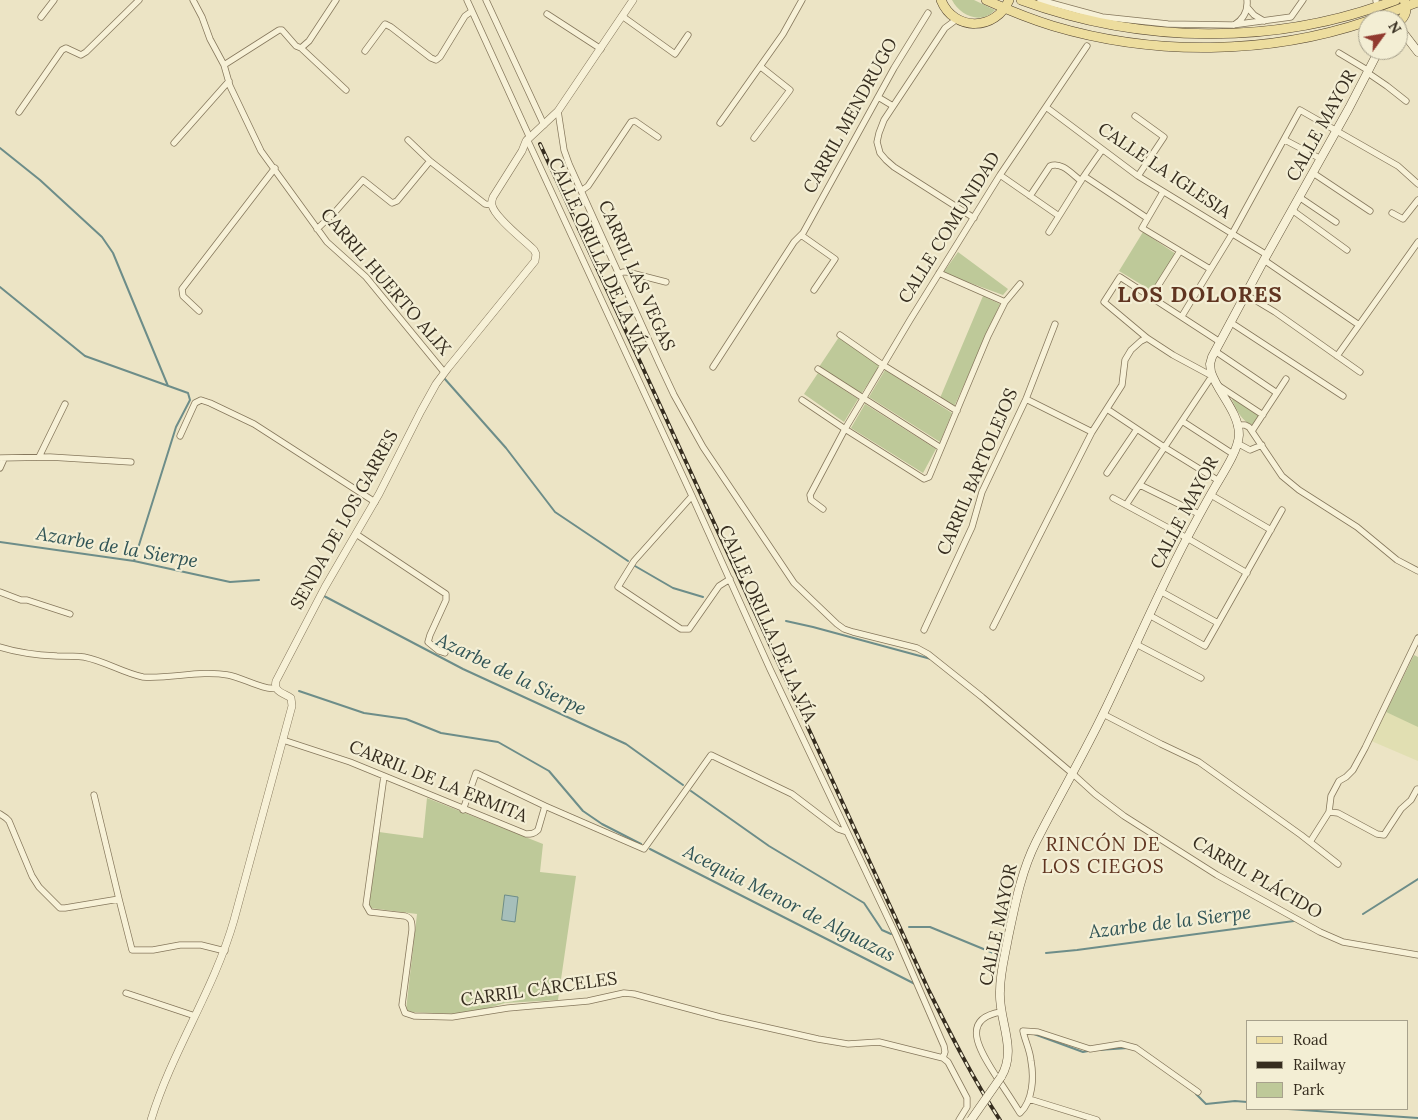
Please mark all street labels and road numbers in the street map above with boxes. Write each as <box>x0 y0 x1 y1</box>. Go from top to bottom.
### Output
street label: CARRIL MENDRUGO <box>799 34 903 198</box>
street label: CALLE MAYOR <box>1282 67 1362 185</box>
street label: CALLE LA IGLESIA <box>1093 118 1235 224</box>
street label: CALLE COMUNIDAD <box>895 148 1005 308</box>
street label: CALLE ORILLA DE LA VÍA <box>543 155 653 357</box>
street label: CARRIL LAS VEGAS <box>593 197 679 355</box>
street label: CARRIL HUERTO ALIX <box>315 204 455 360</box>
street label: CARRIL BARTOLEJOS <box>933 385 1023 559</box>
street label: SENDA DE LOS GARRES <box>287 427 403 613</box>
street label: CALLE MAYOR <box>1146 453 1224 573</box>
street label: CALLE ORILLA DE LA VÍA <box>714 522 820 726</box>
street label: CARRIL DE LA ERMITA <box>346 736 530 828</box>
street label: CARRIL PLÁCIDO <box>1188 832 1326 924</box>
street label: CALLE MAYOR <box>976 862 1022 988</box>
street label: CARRIL CÁRCELES <box>459 968 619 1012</box>

